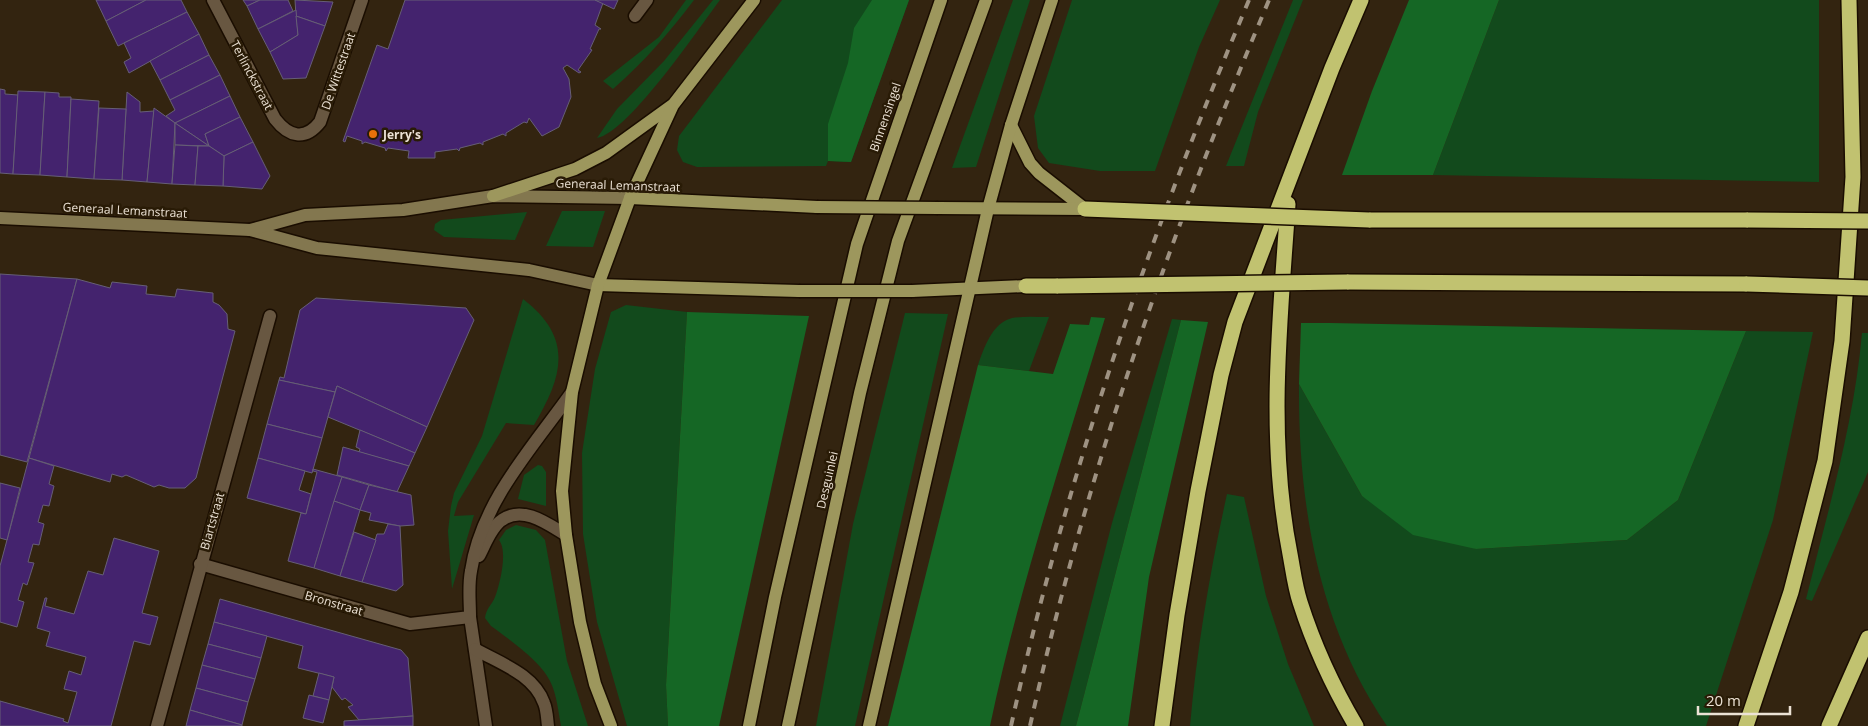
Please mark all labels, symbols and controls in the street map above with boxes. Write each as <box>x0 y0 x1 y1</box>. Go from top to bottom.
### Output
street label: De Wittestraat <box>317 30 359 112</box>
street label: Terlinckstraat <box>227 37 277 113</box>
street label: Binnensingel <box>865 80 905 154</box>
place label: Jerry's <box>382 126 421 143</box>
marker: Jerry's <box>367 128 379 140</box>
street label: Generaal Lemanstraat <box>555 174 681 196</box>
street label: Generaal Lemanstraat <box>62 198 188 222</box>
street label: Desguinlei <box>812 450 842 510</box>
street label: Biartstraat <box>196 490 228 552</box>
street label: Bronstraat <box>303 587 365 619</box>
scale bar <box>1698 684 1790 716</box>
text: 20 m <box>1706 690 1741 710</box>

